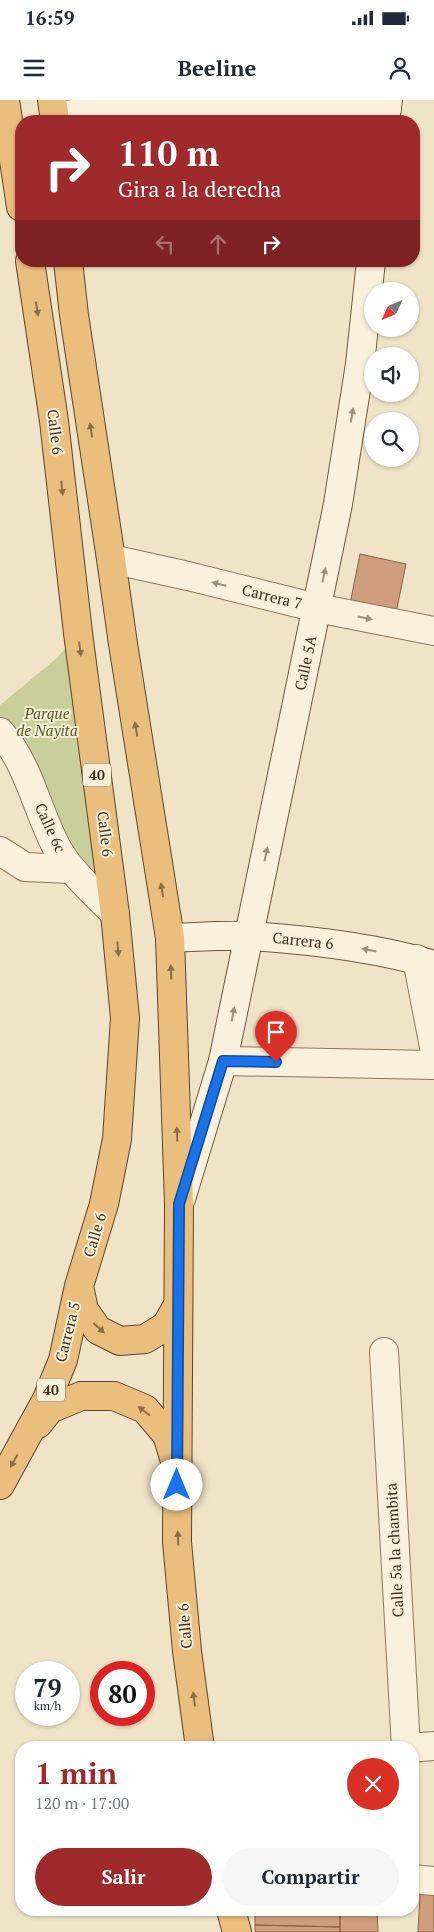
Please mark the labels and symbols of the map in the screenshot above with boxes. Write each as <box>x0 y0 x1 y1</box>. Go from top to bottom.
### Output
north arrow <box>364 282 419 338</box>
one-way arrow <box>33 302 41 318</box>
one-way arrow <box>349 407 357 423</box>
street label: Calle 6 <box>43 408 69 456</box>
one-way arrow <box>87 422 95 438</box>
one-way arrow <box>58 480 66 496</box>
one-way arrow <box>320 568 328 583</box>
one-way arrow <box>211 579 226 587</box>
street label: Carrera 7 <box>240 579 304 613</box>
one-way arrow <box>357 614 373 622</box>
street label: Calle 5A <box>289 633 321 692</box>
one-way arrow <box>76 641 84 657</box>
park label: Parque de Nayita <box>16 703 78 740</box>
one-way arrow <box>132 721 140 737</box>
road number: 40 <box>83 764 111 786</box>
street label: Calle 6c <box>31 800 71 856</box>
street label: Calle 6 <box>93 810 119 858</box>
one-way arrow <box>262 847 270 862</box>
one-way arrow <box>158 881 166 897</box>
street label: Carrera 6 <box>272 927 335 953</box>
one-way arrow <box>115 941 123 957</box>
one-way arrow <box>361 945 377 953</box>
one-way arrow <box>167 963 175 979</box>
one-way arrow <box>229 1006 237 1021</box>
pin <box>255 1011 297 1062</box>
one-way arrow <box>172 1126 180 1142</box>
street label: Calle 6 <box>78 1210 110 1259</box>
street label: Carrera 5 <box>50 1300 84 1364</box>
one-way arrow <box>93 1322 105 1334</box>
road number: 40 <box>37 1378 65 1402</box>
one-way arrow <box>137 1406 151 1416</box>
one-way arrow <box>9 1454 18 1468</box>
position arrow <box>150 1458 202 1510</box>
street label: Calle 5a la chambita <box>380 1482 408 1618</box>
one-way arrow <box>173 1529 181 1545</box>
street label: Calle 6 <box>172 1603 196 1650</box>
speed limit sign: 80 <box>90 1661 155 1726</box>
one-way arrow <box>189 1691 197 1707</box>

